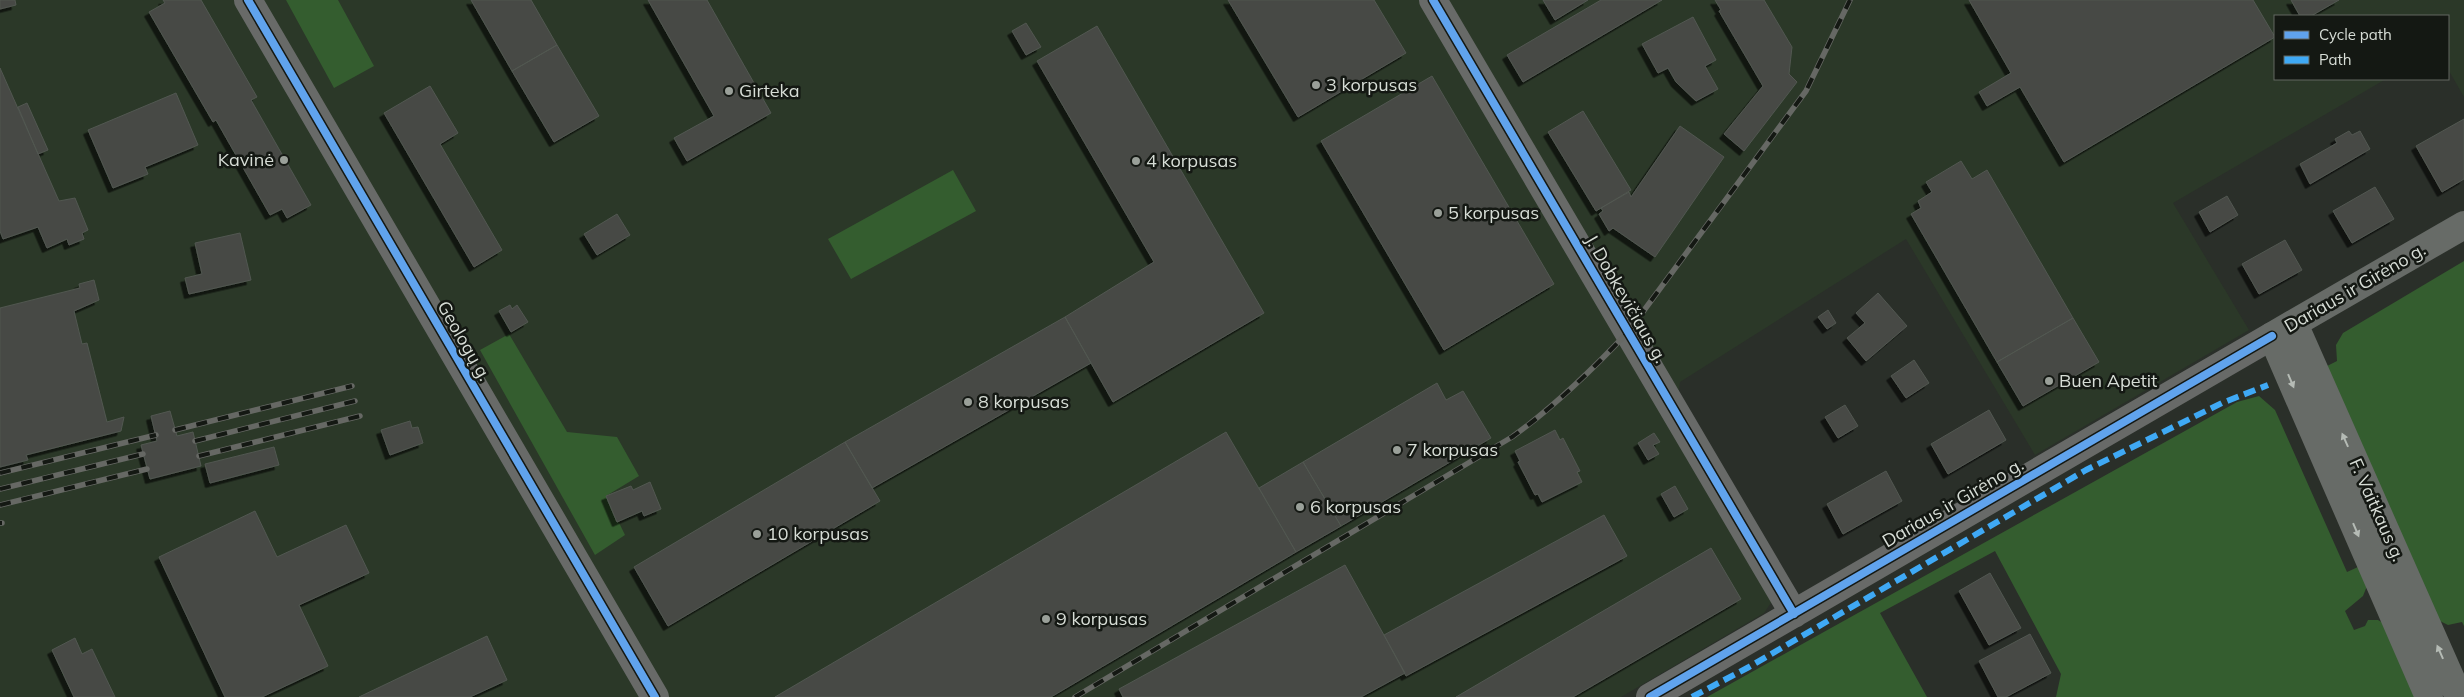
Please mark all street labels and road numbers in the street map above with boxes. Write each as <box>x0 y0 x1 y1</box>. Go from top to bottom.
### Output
street label: J. Dobkevičiaus g. <box>1580 230 1673 367</box>
street label: Dariaus ir Girėno g. <box>2280 238 2430 337</box>
street label: Geologų g. <box>432 297 497 385</box>
street label: Dariaus ir Girėno g. <box>1878 453 2028 552</box>
street label: F. Vaitkaus g. <box>2345 455 2410 565</box>

